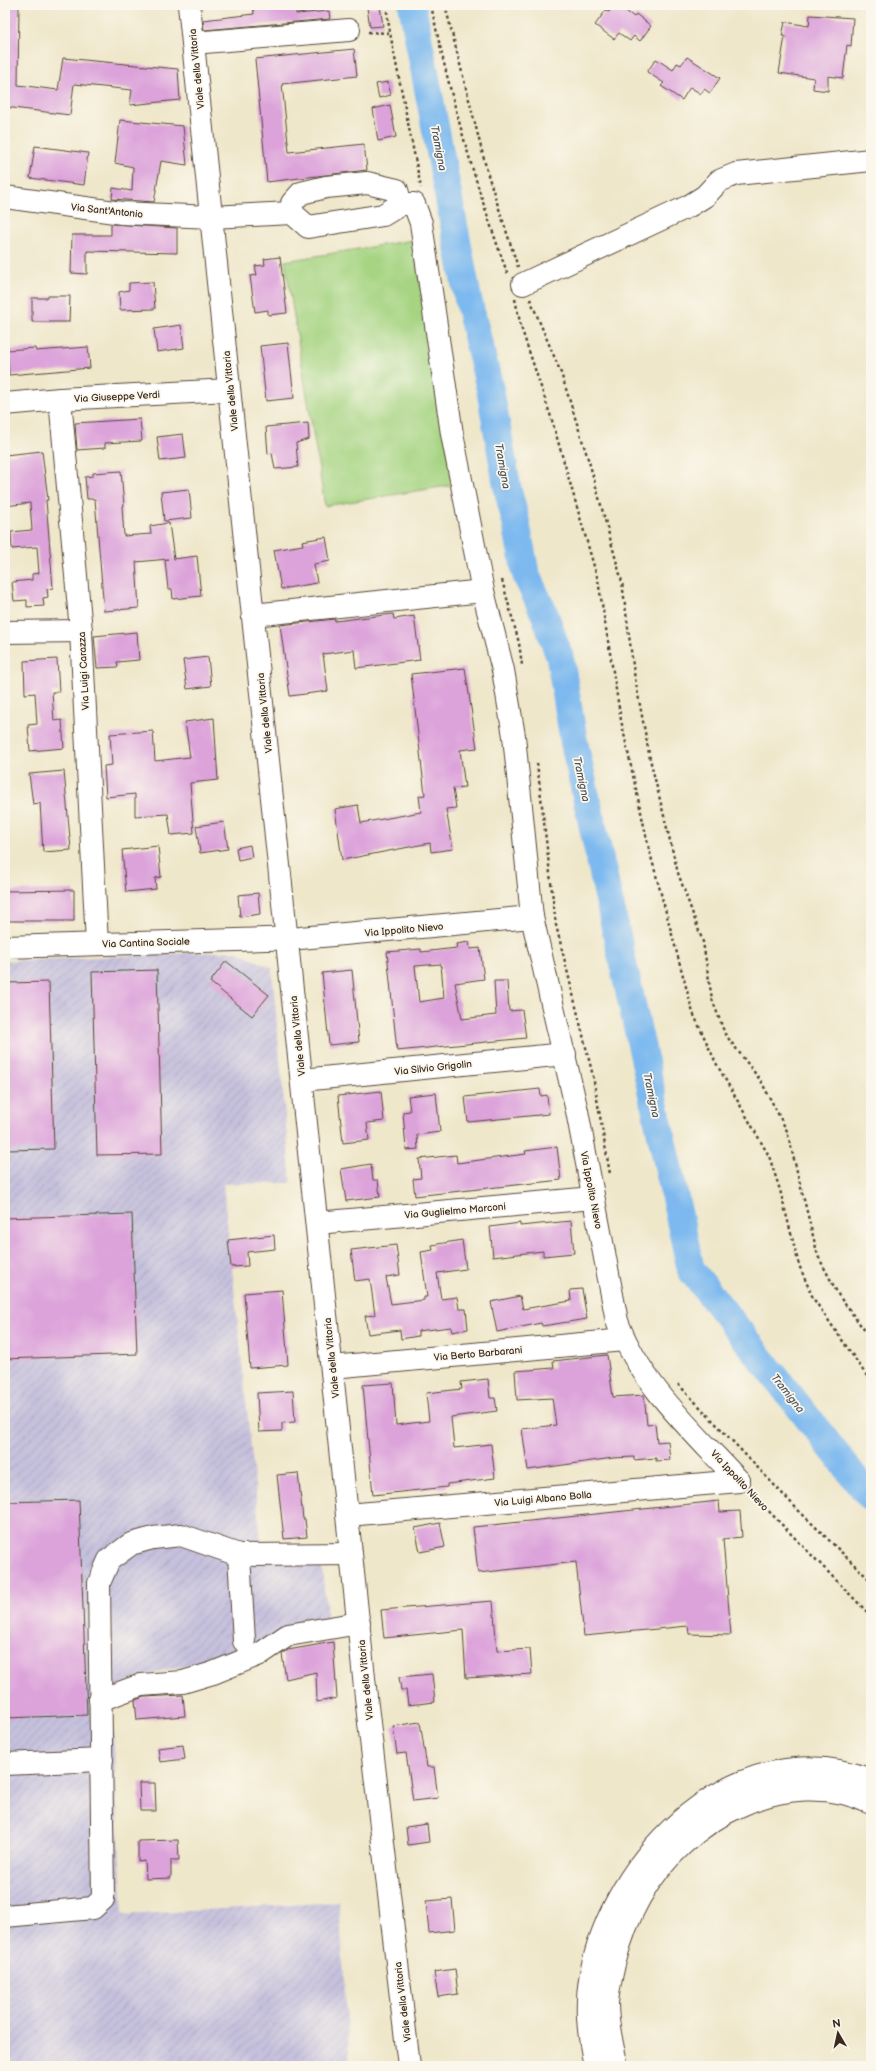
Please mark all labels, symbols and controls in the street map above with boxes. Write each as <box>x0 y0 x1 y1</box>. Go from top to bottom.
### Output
street label: Viale della Vittoria <box>187 28 207 110</box>
water label: Tramigna <box>428 124 449 172</box>
street label: Via Sant'Antonio <box>70 201 144 221</box>
street label: Viale della Vittoria <box>221 350 241 432</box>
street label: Via Giuseppe Verdi <box>74 389 160 405</box>
water label: Tramigna <box>492 442 513 490</box>
street label: Via Luigi Carazza <box>76 631 92 710</box>
street label: Viale della Vittoria <box>255 672 275 754</box>
water label: Tramigna <box>570 755 593 803</box>
street label: Via Ippolito Nievo <box>364 921 444 939</box>
street label: Via Cantina Sociale <box>102 935 190 951</box>
street label: Viale della Vittoria <box>288 995 308 1077</box>
street label: Via Silvio Grigolin <box>394 1058 473 1078</box>
water label: Tramigna <box>640 1071 663 1119</box>
street label: Via Ippolito Nievo <box>578 1150 605 1230</box>
street label: Via Guglielmo Marconi <box>404 1201 506 1221</box>
street label: Viale della Vittoria <box>322 1317 342 1399</box>
street label: Via Berto Barbarani <box>433 1344 523 1364</box>
water label: Tramigna <box>768 1371 807 1415</box>
street label: Via Ippolito Nievo <box>708 1448 771 1514</box>
street label: Via Luigi Albano Bolla <box>494 1489 593 1509</box>
street label: Viale della Vittoria <box>356 1639 376 1721</box>
street label: Viale della Vittoria <box>392 1961 414 2043</box>
north arrow <box>818 2013 858 2053</box>
text: N <box>831 2017 842 2031</box>

